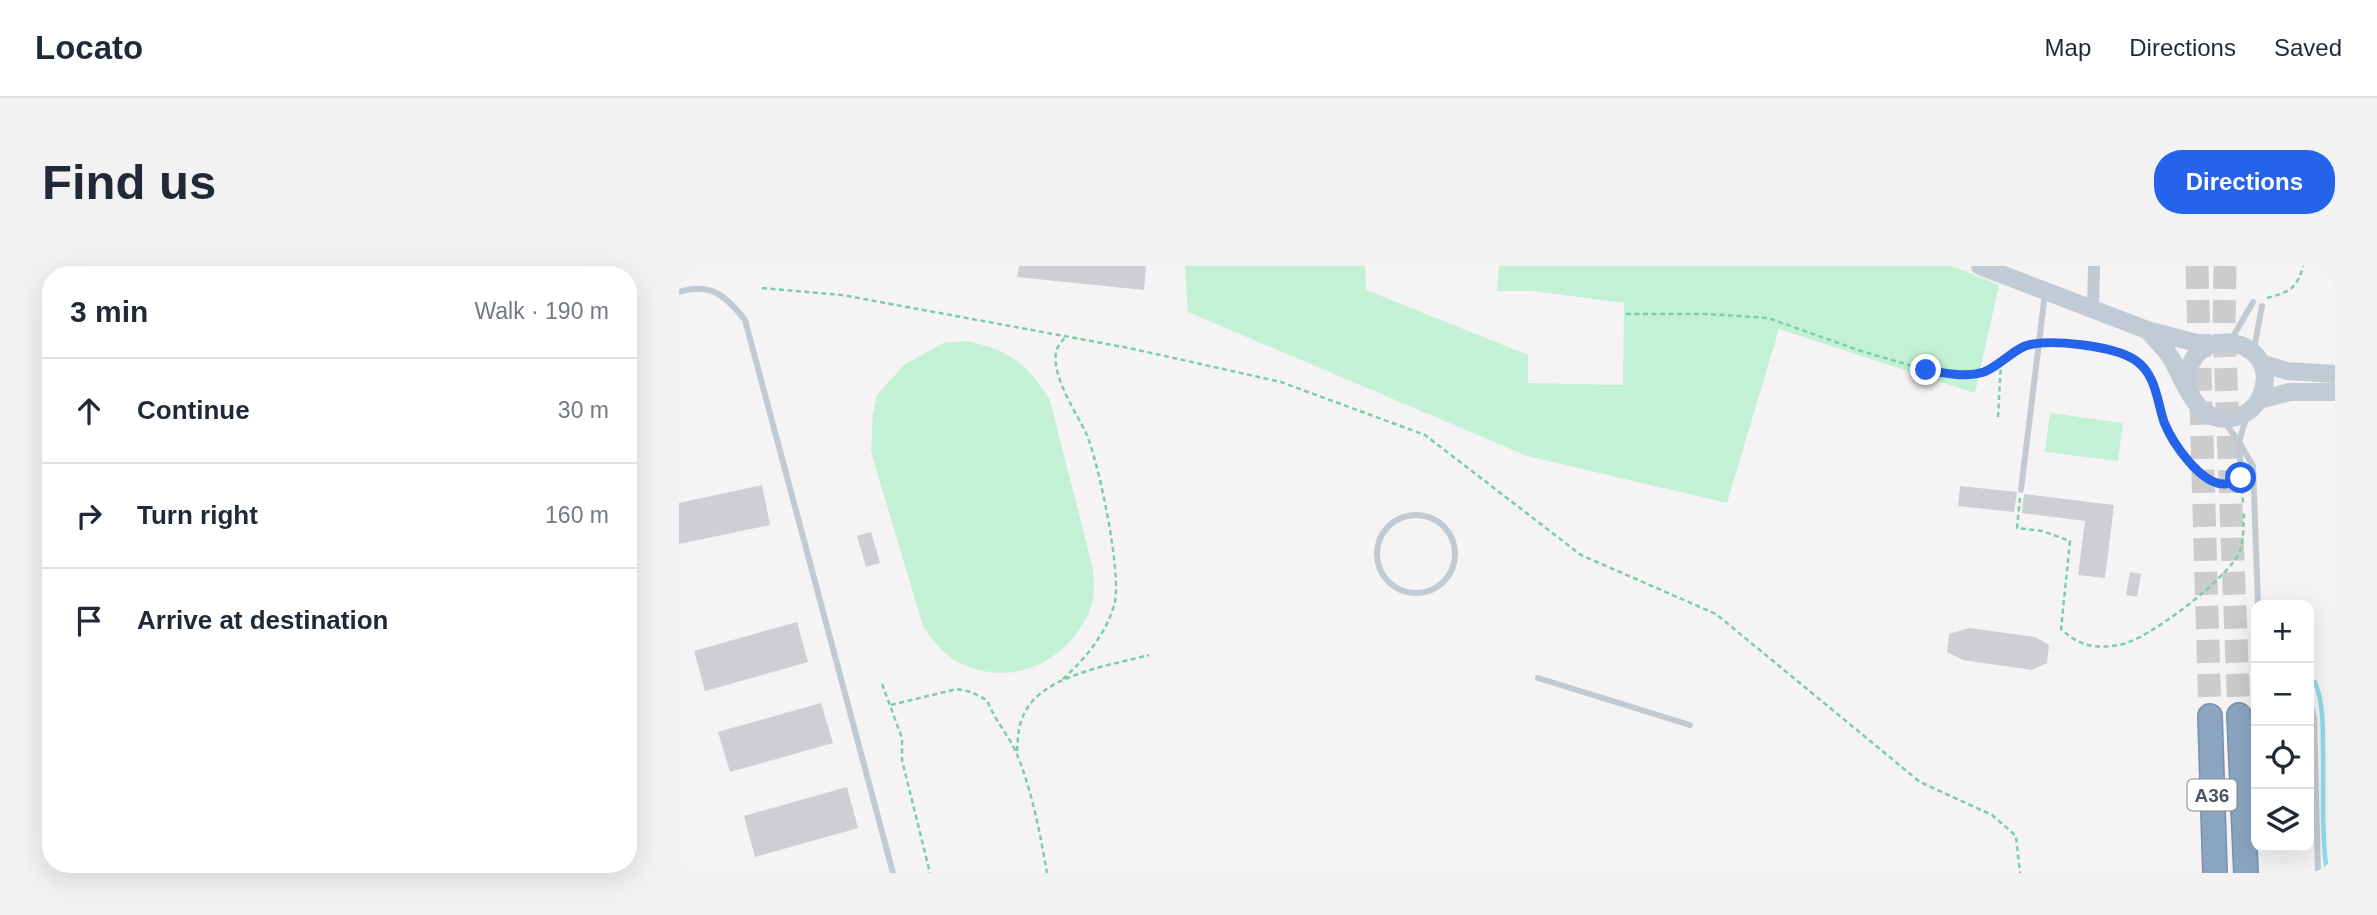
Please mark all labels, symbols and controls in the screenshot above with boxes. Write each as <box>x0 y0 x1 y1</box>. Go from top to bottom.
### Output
text: Locato <box>35 29 143 66</box>
text: Map <box>2045 34 2091 61</box>
text: Directions <box>2129 34 2236 61</box>
text: Saved <box>2274 34 2342 61</box>
button: Directions <box>2154 150 2335 214</box>
text: Find us <box>42 155 216 209</box>
text: 3 min <box>70 295 148 328</box>
text: Walk · 190 m <box>474 298 609 324</box>
route end <box>1910 354 1941 385</box>
icon: ahead <box>70 392 108 430</box>
text: Continue <box>137 395 250 425</box>
text: 30 m <box>558 397 609 423</box>
route start <box>2225 462 2256 493</box>
icon: right <box>70 497 108 535</box>
text: Turn right <box>137 500 258 530</box>
text: 160 m <box>545 502 609 528</box>
map controls <box>2251 600 2314 852</box>
button: + <box>2251 600 2314 663</box>
icon: arrive <box>70 602 108 640</box>
text: Arrive at destination <box>137 605 388 635</box>
button: − <box>2251 663 2314 726</box>
button: locate <box>2251 726 2314 789</box>
road number: A36 <box>2187 780 2237 810</box>
button: layers <box>2251 789 2314 852</box>

